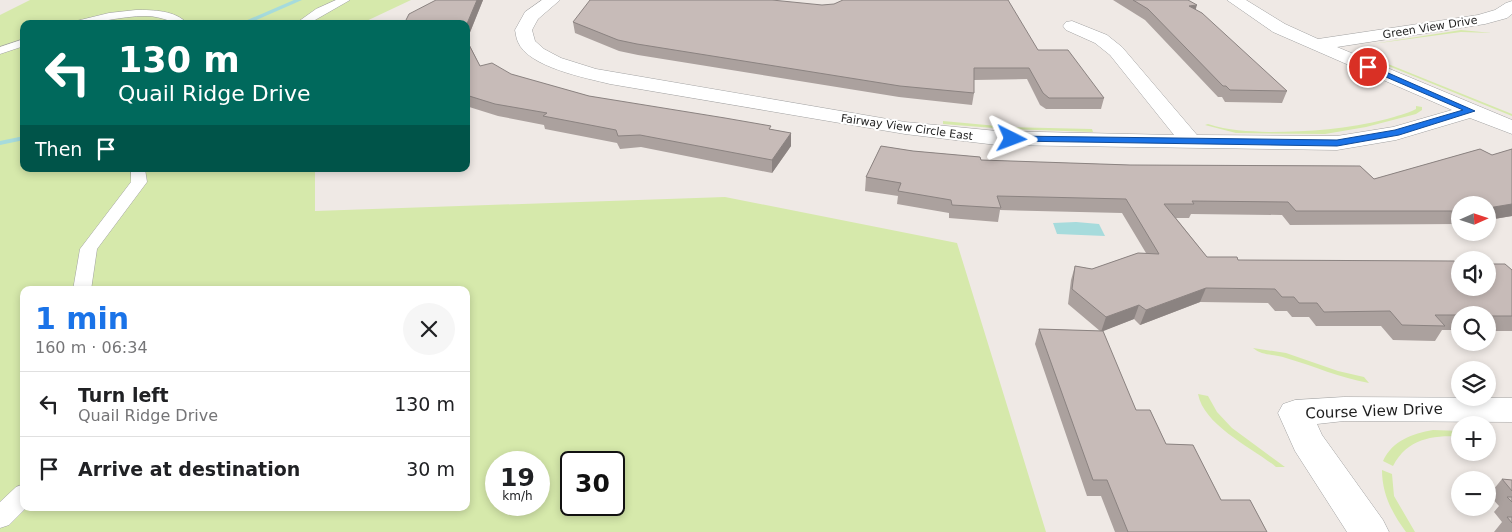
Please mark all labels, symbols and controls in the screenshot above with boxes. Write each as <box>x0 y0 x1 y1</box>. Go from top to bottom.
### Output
street label: Green View Drive <box>1382 14 1479 41</box>
icon: left <box>35 40 100 105</box>
text: 130 m <box>118 40 240 80</box>
pin <box>1347 46 1389 88</box>
icon: arrive <box>1354 53 1382 81</box>
text: Quail Ridge Drive <box>118 81 310 106</box>
street label: Fairway View Circle East <box>840 112 974 143</box>
position arrow <box>985 112 1037 164</box>
icon: arrive <box>92 135 120 163</box>
text: Then <box>35 138 82 160</box>
north arrow <box>1451 196 1496 241</box>
map controls <box>1451 196 1496 516</box>
button: sound <box>1451 251 1496 296</box>
text: 1 min <box>35 301 129 336</box>
button: close <box>403 303 455 355</box>
button: search <box>1451 306 1496 351</box>
text: 160 m · 06:34 <box>35 338 148 357</box>
button: layers <box>1451 361 1496 406</box>
text: Turn left <box>78 384 169 406</box>
icon: left <box>35 390 63 418</box>
text: 130 m <box>394 393 455 415</box>
street label: Course View Drive <box>1305 400 1443 422</box>
text: Quail Ridge Drive <box>78 406 218 425</box>
button: + <box>1451 416 1496 461</box>
speed limit sign: 30 <box>560 451 625 516</box>
icon: arrive <box>35 455 63 483</box>
text: Arrive at destination <box>78 458 300 480</box>
text: 30 m <box>406 458 455 480</box>
text: 19 <box>500 463 535 492</box>
button: − <box>1451 471 1496 516</box>
text: km/h <box>502 489 533 503</box>

